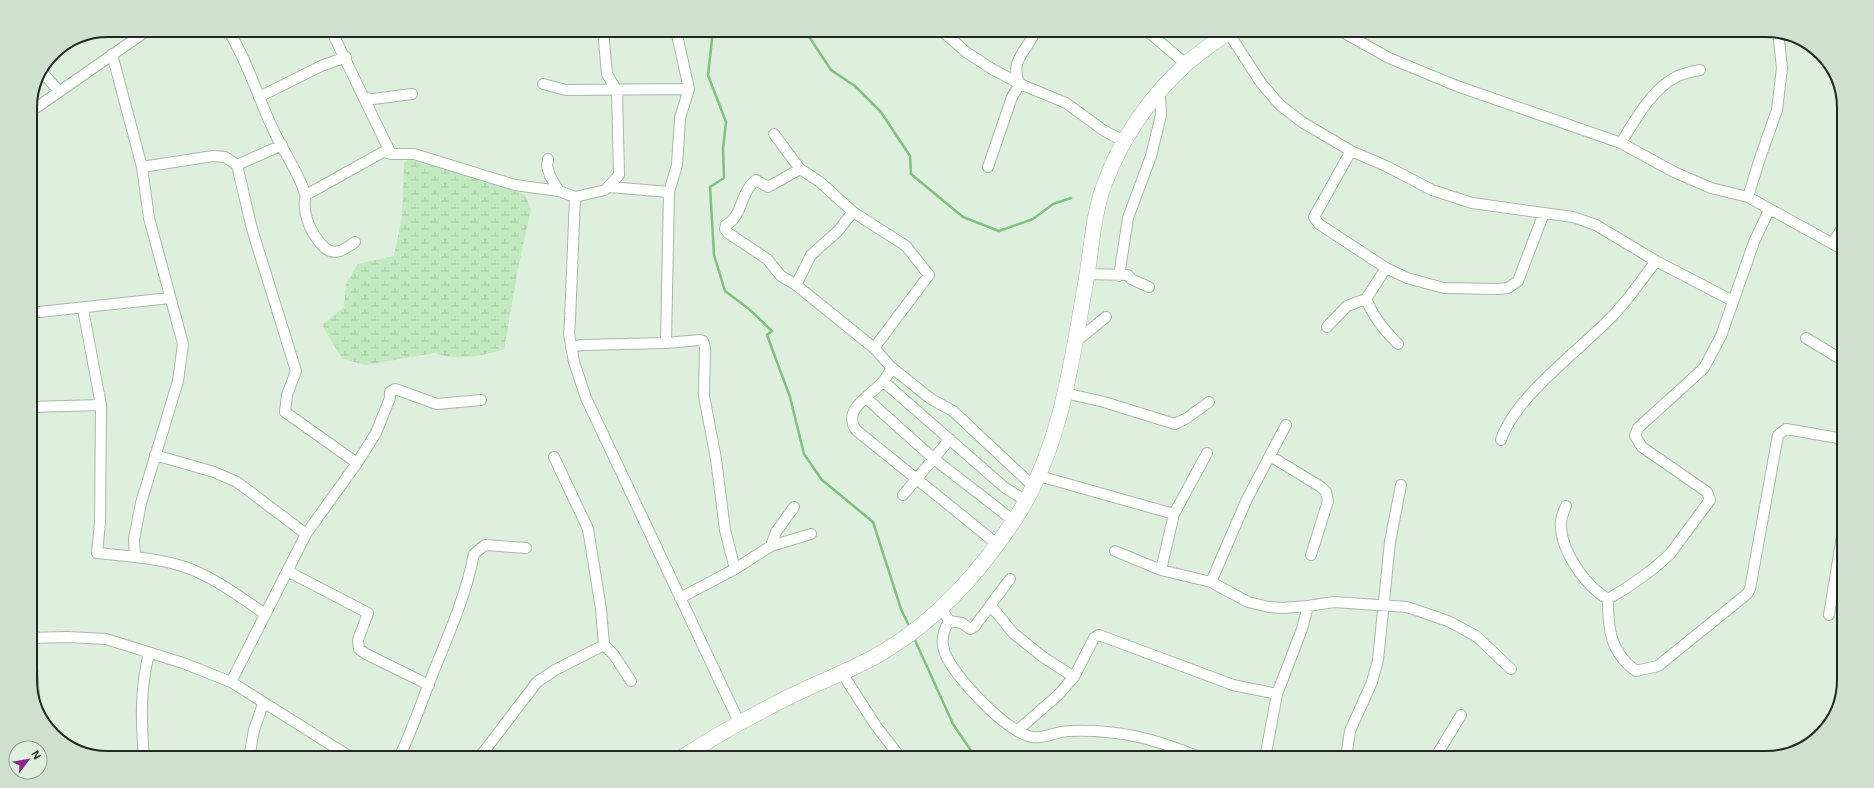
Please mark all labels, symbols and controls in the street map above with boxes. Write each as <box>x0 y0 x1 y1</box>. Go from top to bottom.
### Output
north arrow <box>8 740 48 780</box>
text: N <box>29 748 44 761</box>

